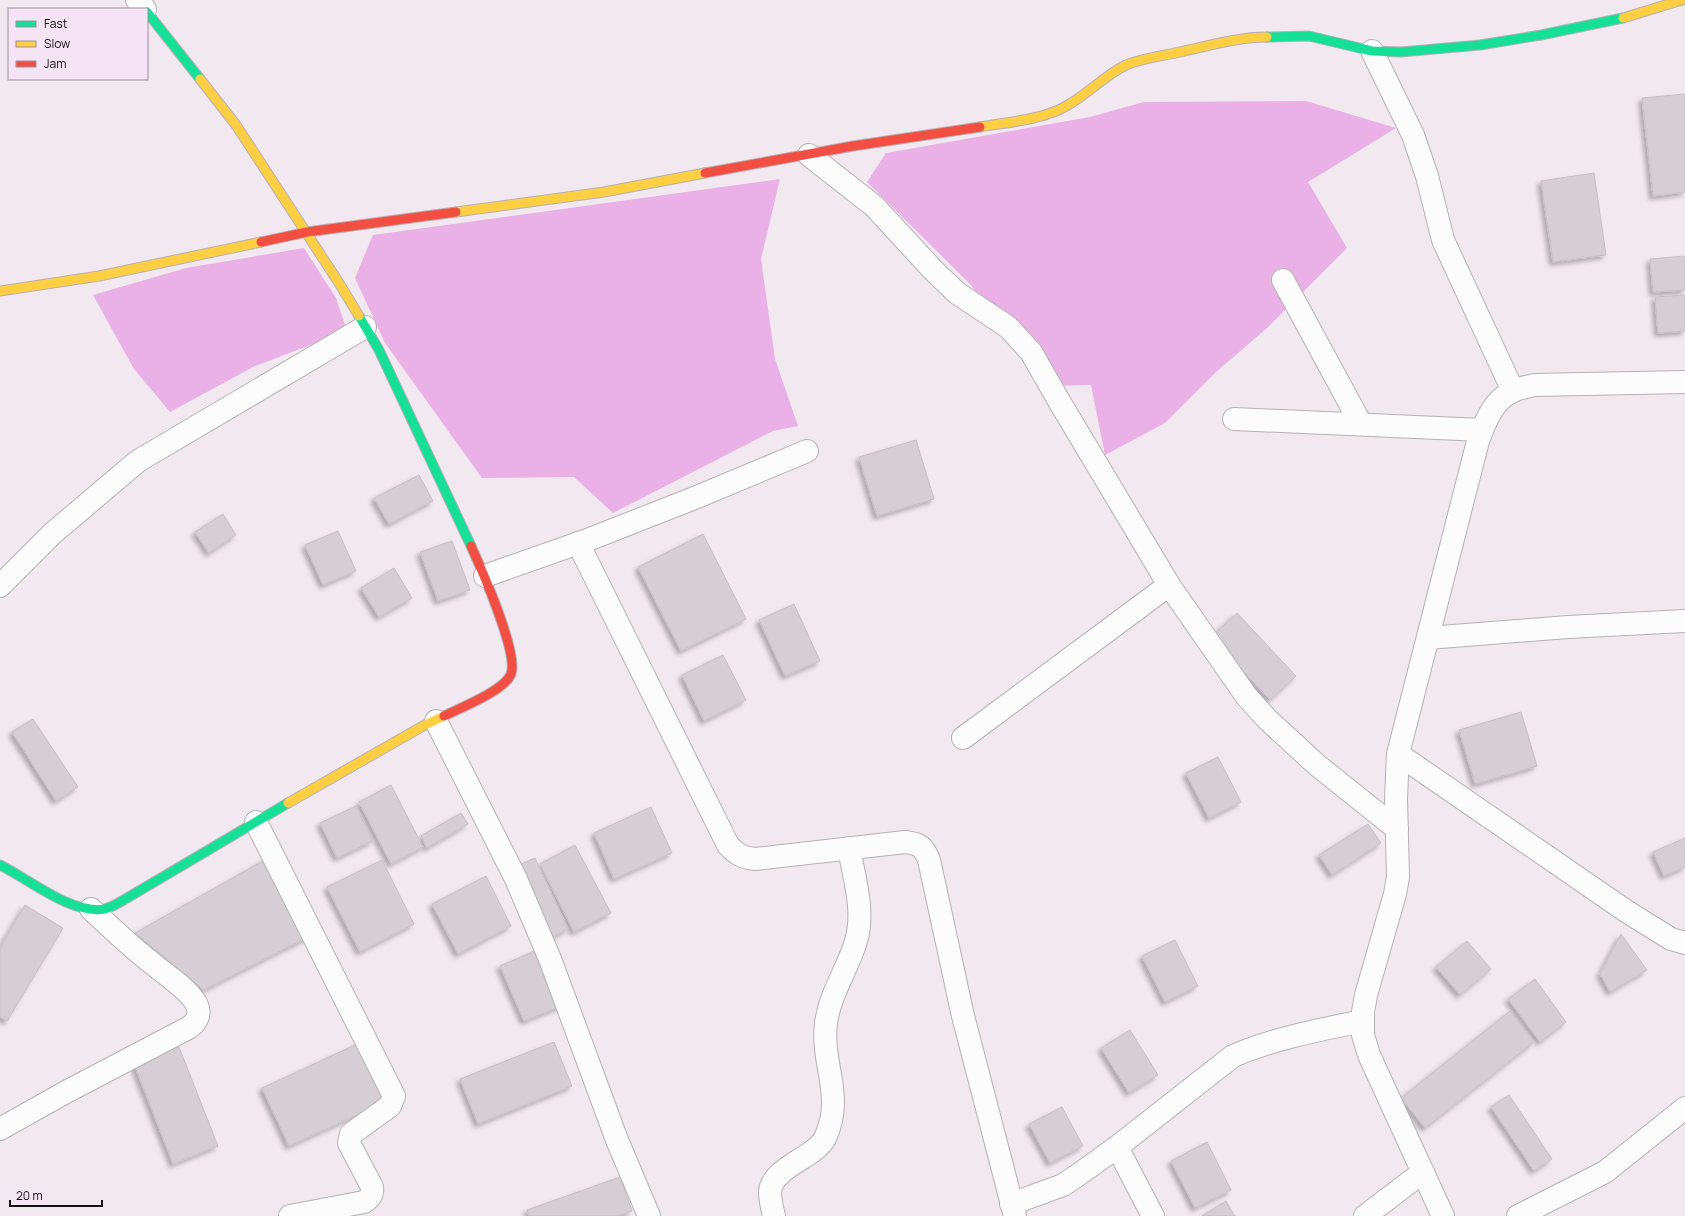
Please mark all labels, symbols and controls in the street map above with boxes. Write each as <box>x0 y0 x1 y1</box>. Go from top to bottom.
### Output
legend <box>8 8 148 80</box>
text: Fast <box>44 15 68 32</box>
text: Slow <box>44 35 70 52</box>
text: Jam <box>44 55 66 72</box>
scale bar <box>10 1182 102 1208</box>
text: 20 m <box>16 1187 43 1204</box>

